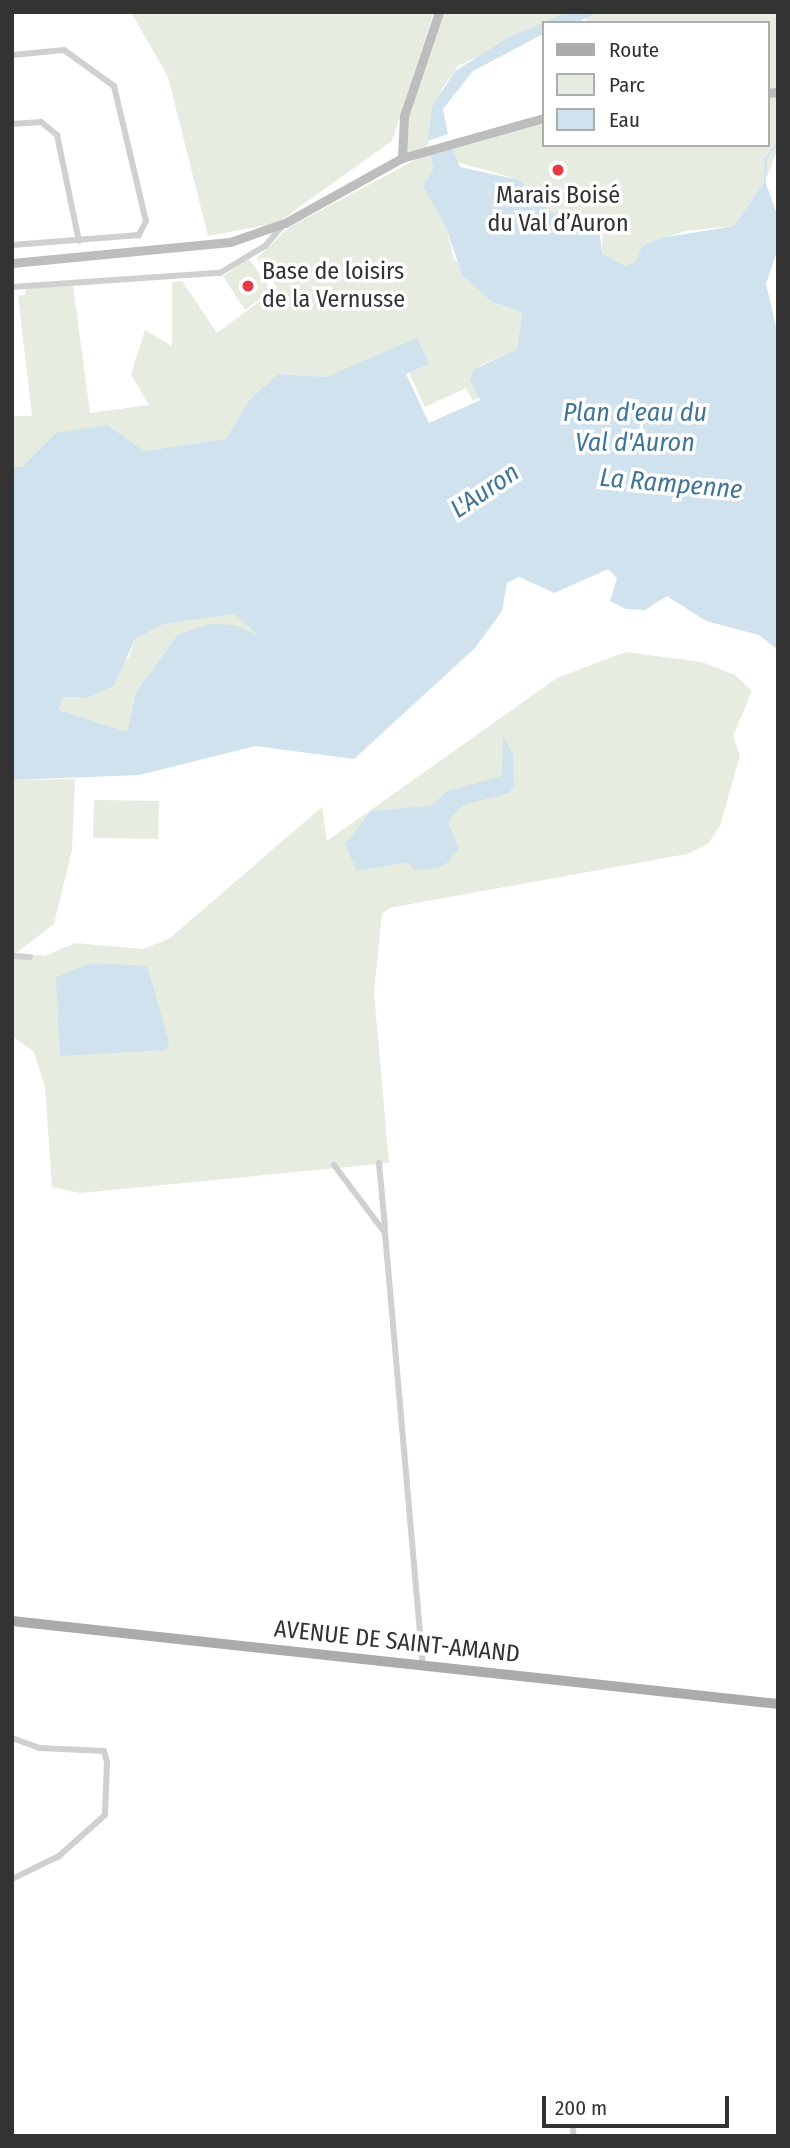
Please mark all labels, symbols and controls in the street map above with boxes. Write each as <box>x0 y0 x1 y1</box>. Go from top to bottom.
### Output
legend <box>542 21 769 147</box>
text: Route <box>609 37 659 63</box>
text: Parc <box>609 72 645 98</box>
text: Eau <box>609 107 640 133</box>
marker: Marais Boisé du Val d’Auron <box>550 162 566 178</box>
place label: Marais Boisé du Val d’Auron <box>487 182 629 238</box>
place label: Base de loisirs de la Vernusse <box>262 258 405 314</box>
marker: Base de loisirs de la Vernusse <box>240 278 256 294</box>
water label: Plan d'eau du Val d'Auron <box>563 397 707 458</box>
water label: L'Auron <box>445 457 525 525</box>
water label: La Rampenne <box>598 462 744 506</box>
street label: AVENUE DE SAINT-AMAND <box>273 1615 521 1669</box>
scale bar <box>545 2082 732 2126</box>
text: 200 m <box>555 2095 607 2121</box>

